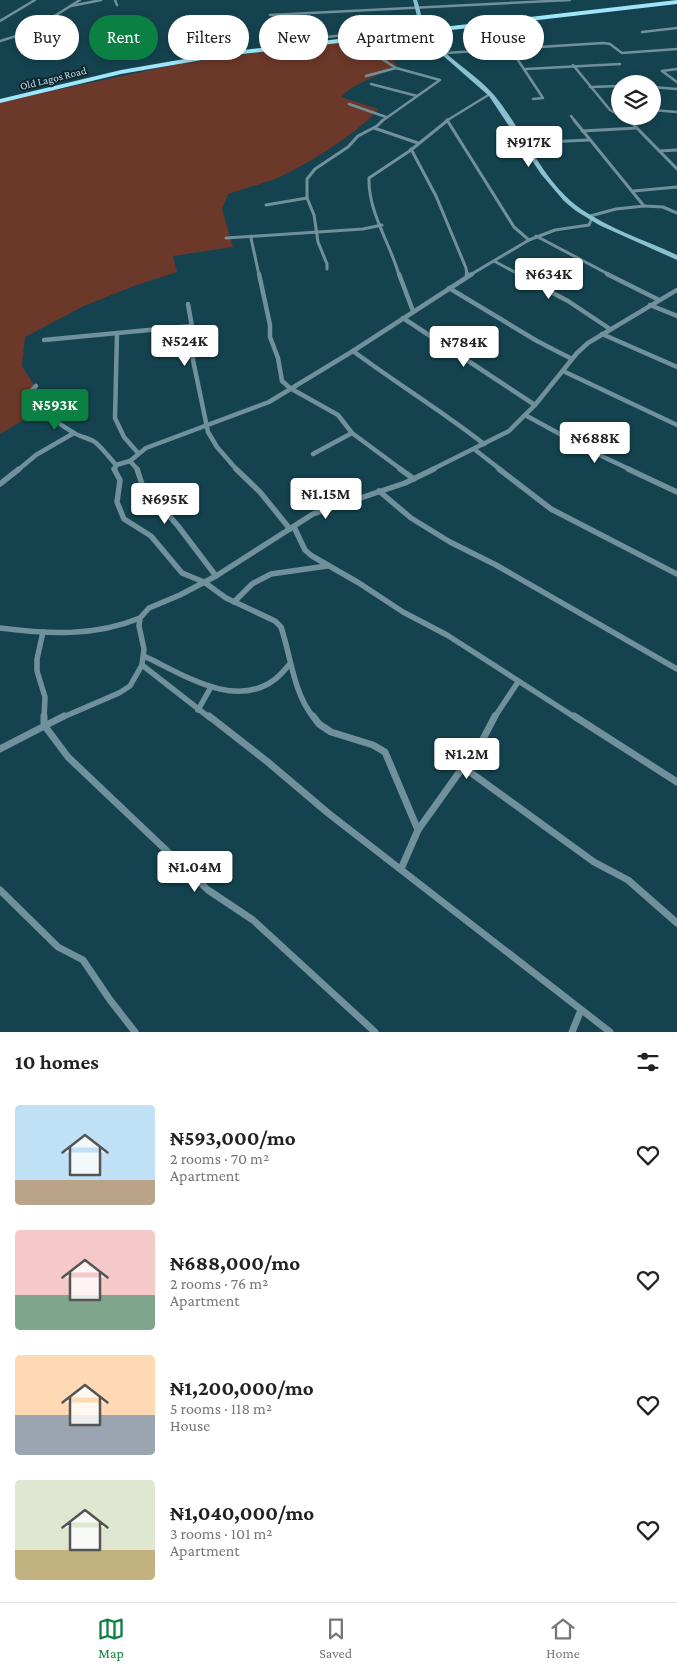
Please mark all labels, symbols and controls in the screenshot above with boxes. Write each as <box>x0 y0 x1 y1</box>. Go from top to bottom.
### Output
chip: Buy <box>15 15 79 60</box>
chip: Rent <box>89 15 158 60</box>
chip: Filters <box>168 15 249 60</box>
chip: New <box>259 15 328 60</box>
chip: Apartment <box>338 15 453 60</box>
chip: House <box>463 15 544 60</box>
street label: Old Lagos Road <box>19 64 88 93</box>
map controls <box>611 75 661 125</box>
button: layers <box>611 75 661 125</box>
pin: ₦917K <box>494 126 564 168</box>
text: ₦917K <box>507 133 551 150</box>
pin: ₦634K <box>514 258 584 300</box>
text: ₦634K <box>526 265 572 282</box>
pin: ₦524K <box>150 324 220 367</box>
pin: ₦784K <box>429 326 499 368</box>
text: ₦524K <box>162 332 208 349</box>
text: ₦784K <box>441 333 487 350</box>
pin: ₦593K <box>20 388 90 431</box>
text: ₦593K <box>32 396 78 413</box>
pin: ₦688K <box>560 422 630 464</box>
text: ₦688K <box>571 429 619 446</box>
pin: ₦1.15M <box>285 478 367 520</box>
pin: ₦695K <box>130 482 200 525</box>
text: ₦1.15M <box>301 485 351 502</box>
text: ₦695K <box>142 490 188 507</box>
pin: ₦1.2M <box>432 738 502 780</box>
text: ₦1.2M <box>445 745 489 762</box>
pin: ₦1.04M <box>154 850 236 893</box>
text: ₦1.04M <box>168 858 222 875</box>
icon: filters <box>634 1048 662 1076</box>
text: 10 homes <box>15 1050 99 1074</box>
icon: home <box>55 1125 115 1185</box>
text: ₦593,000/mo <box>170 1126 296 1150</box>
icon: heart <box>634 1141 662 1169</box>
text: 2 rooms · 70 m² <box>170 1150 269 1167</box>
text: Apartment <box>170 1167 240 1184</box>
icon: home <box>55 1250 115 1310</box>
text: ₦688,000/mo <box>170 1251 300 1275</box>
icon: heart <box>634 1266 662 1294</box>
text: 2 rooms · 76 m² <box>170 1275 268 1292</box>
text: Apartment <box>170 1292 240 1309</box>
icon: home <box>55 1375 115 1435</box>
text: ₦1,200,000/mo <box>170 1376 314 1400</box>
icon: heart <box>634 1391 662 1419</box>
text: 5 rooms · 118 m² <box>170 1400 272 1417</box>
text: House <box>170 1417 210 1434</box>
icon: home <box>55 1500 115 1560</box>
text: ₦1,040,000/mo <box>170 1501 314 1525</box>
icon: heart <box>634 1516 662 1544</box>
text: 3 rooms · 101 m² <box>170 1525 273 1542</box>
text: Apartment <box>170 1542 240 1559</box>
tab: Map <box>97 1615 125 1661</box>
tab: Saved <box>319 1615 352 1661</box>
tab: Home <box>546 1615 580 1661</box>

